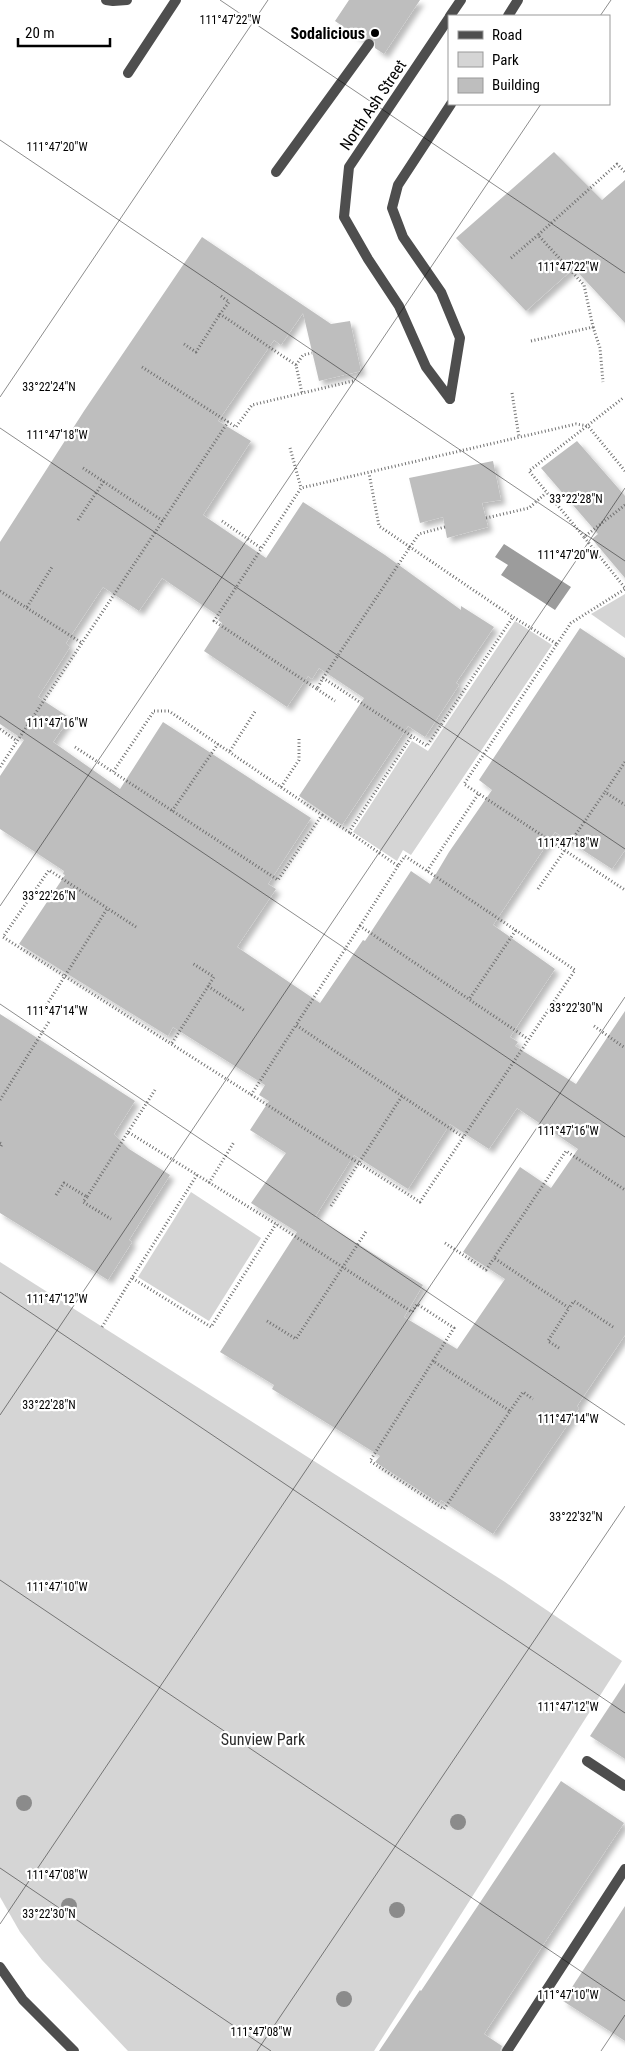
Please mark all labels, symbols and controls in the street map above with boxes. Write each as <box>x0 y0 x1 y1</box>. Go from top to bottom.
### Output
text: 111°47'22"W <box>199 13 261 27</box>
scale bar <box>18 15 110 47</box>
legend <box>448 15 610 105</box>
text: 20 m <box>25 24 55 42</box>
place label: Sodalicious <box>290 24 365 43</box>
text: Road <box>492 26 522 44</box>
marker: Sodalicious <box>369 27 381 39</box>
text: Park <box>492 51 519 69</box>
street label: North Ash Street <box>336 56 410 154</box>
text: Building <box>492 76 540 94</box>
text: 111°47'20"W <box>26 140 88 154</box>
text: 111°47'22"W <box>537 260 599 274</box>
text: 33°22'24"N <box>22 380 76 394</box>
text: 111°47'18"W <box>26 428 88 442</box>
text: 33°22'28"N <box>549 492 603 506</box>
text: 111°47'20"W <box>537 548 599 562</box>
text: 111°47'16"W <box>26 716 88 730</box>
text: 111°47'18"W <box>537 836 599 850</box>
text: 33°22'26"N <box>22 889 76 903</box>
text: 33°22'30"N <box>549 1001 603 1015</box>
text: 111°47'14"W <box>26 1004 88 1018</box>
text: 111°47'16"W <box>537 1124 599 1138</box>
text: 111°47'12"W <box>26 1292 88 1306</box>
text: 33°22'28"N <box>22 1398 76 1412</box>
text: 111°47'14"W <box>537 1412 599 1426</box>
text: 33°22'32"N <box>549 1510 603 1524</box>
text: 111°47'10"W <box>26 1580 88 1594</box>
text: 111°47'12"W <box>537 1700 599 1714</box>
park label: Sunview Park <box>221 1730 306 1749</box>
text: 111°47'08"W <box>26 1868 88 1882</box>
text: 33°22'30"N <box>22 1907 76 1921</box>
text: 111°47'10"W <box>537 1988 599 2002</box>
text: 111°47'08"W <box>230 2025 292 2039</box>

